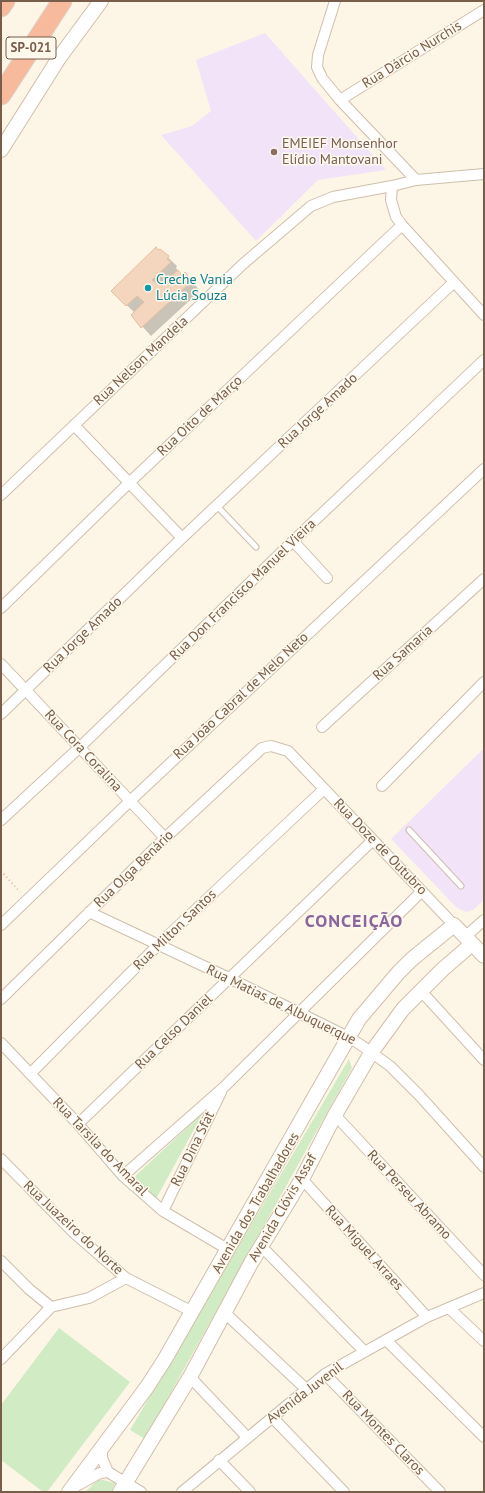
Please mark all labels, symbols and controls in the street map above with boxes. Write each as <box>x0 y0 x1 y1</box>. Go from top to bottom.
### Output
street label: Rua Dárcio Nurchis <box>359 18 465 92</box>
road number: SP-021 <box>6 37 56 59</box>
place label: EMEIEF Monsenhor Elídio Mantovani <box>282 136 397 168</box>
marker: EMEIEF Monsenhor Elídio Mantovani <box>269 147 279 157</box>
place label: Creche Vania Lúcia Souza <box>156 272 233 304</box>
marker: Creche Vania Lúcia Souza <box>143 283 153 293</box>
street label: Rua Nelson Mandela <box>90 313 192 409</box>
street label: Rua Jorge Amado <box>275 370 361 452</box>
street label: Rua Oito de Março <box>154 372 246 460</box>
street label: Rua Don Francisco Manuel Vieira <box>166 516 320 664</box>
street label: Rua Jorge Amado <box>40 593 126 677</box>
street label: Rua Samaria <box>370 622 436 684</box>
street label: Rua João Cabral de Melo Neto <box>170 629 312 763</box>
street label: Rua Cora Coralina <box>41 707 125 795</box>
street label: Rua Doze de Outubro <box>330 795 430 899</box>
street label: Rua Olga Benário <box>91 827 177 911</box>
street label: Rua Milton Santos <box>130 886 220 974</box>
district label: CONCEIÇÃO <box>305 911 403 933</box>
street label: Rua Matias de Albuquerque <box>203 961 359 1049</box>
street label: Rua Celso Daniel <box>132 991 216 1073</box>
street label: Rua Tarsila do Amaral <box>49 1094 151 1200</box>
street label: Rua Dina Sfat <box>168 1109 218 1189</box>
street label: Avenida dos Trabalhadores <box>209 1130 303 1276</box>
street label: Rua Perseu Abramo <box>363 1147 455 1243</box>
street label: Avenida Clóvis Assaf <box>245 1151 321 1265</box>
street label: Rua Juazeiro do Norte <box>20 1177 126 1279</box>
street label: Rua Miguel Arraes <box>321 1202 407 1294</box>
street label: Avenida Juvenil <box>263 1359 347 1427</box>
street label: Rua Montes Claros <box>338 1387 428 1479</box>

